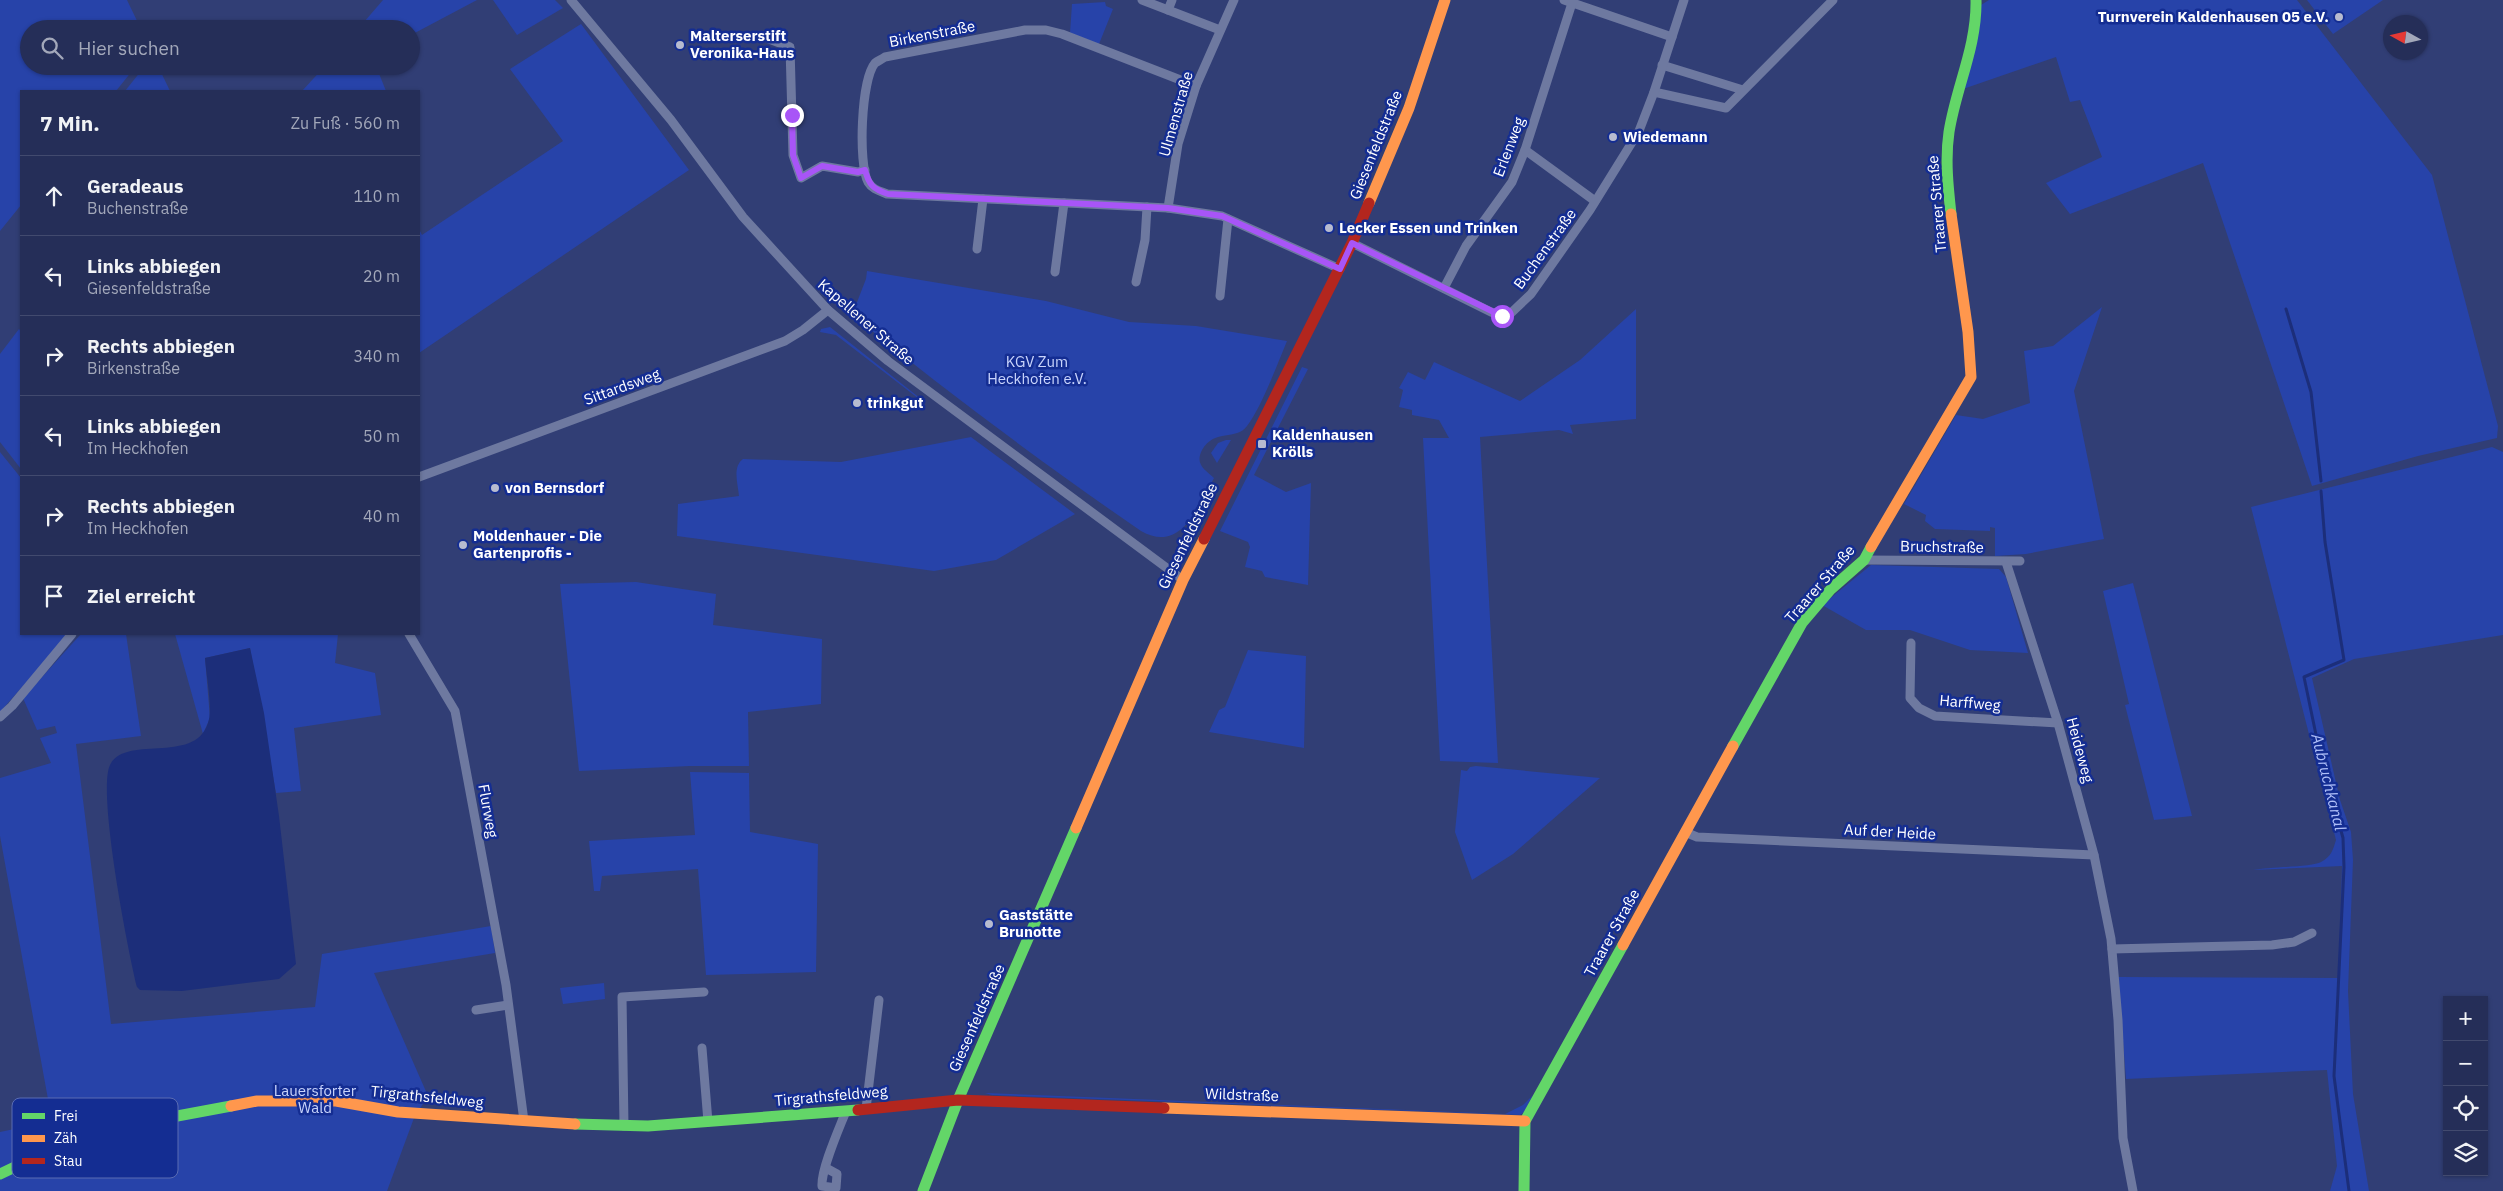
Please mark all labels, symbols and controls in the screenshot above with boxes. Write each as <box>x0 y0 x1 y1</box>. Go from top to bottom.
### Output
place label: Turnverein Kaldenhausen 05 e.V. <box>2098 7 2329 26</box>
marker: Turnverein Kaldenhausen 05 e.V. <box>2333 11 2345 23</box>
north arrow <box>2383 15 2428 60</box>
street label: Birkenstraße <box>887 16 977 51</box>
search box <box>20 20 420 75</box>
place label: Malterserstift Veronika-Haus <box>690 26 795 62</box>
icon: search <box>38 34 66 62</box>
text: Hier suchen <box>78 36 180 60</box>
marker: Malterserstift Veronika-Haus <box>674 39 686 51</box>
street label: Ulmenstraße <box>1154 69 1197 159</box>
street label: Giesenfeldstraße <box>1345 87 1406 202</box>
route end <box>781 104 804 127</box>
text: 7 Min. <box>40 109 100 137</box>
text: Zu Fuß · 560 m <box>291 113 400 133</box>
street label: Erlenweg <box>1488 114 1529 179</box>
place label: Wiedemann <box>1623 127 1708 146</box>
marker: Wiedemann <box>1607 131 1619 143</box>
street label: Traarer Straße <box>1923 155 1950 253</box>
text: Geradeaus <box>87 174 184 198</box>
icon: ahead <box>40 182 68 210</box>
text: 110 m <box>353 186 400 206</box>
text: Buchenstraße <box>87 198 188 218</box>
street label: Buchenstraße <box>1509 205 1580 293</box>
place label: Lecker Essen und Trinken <box>1339 218 1518 237</box>
marker: Lecker Essen und Trinken <box>1323 222 1335 234</box>
text: Links abbiegen <box>87 254 221 278</box>
icon: left <box>40 262 68 290</box>
text: 20 m <box>363 266 400 286</box>
street label: Kapellener Straße <box>814 275 918 369</box>
text: Giesenfeldstraße <box>87 278 211 298</box>
route start <box>1491 305 1514 328</box>
text: Rechts abbiegen <box>87 334 235 358</box>
icon: right <box>40 342 68 370</box>
text: 340 m <box>353 346 400 366</box>
park label: KGV Zum Heckhofen e.V. <box>987 352 1087 388</box>
text: Birkenstraße <box>87 358 180 378</box>
street label: Sittardsweg <box>581 364 663 409</box>
place label: trinkgut <box>867 393 924 412</box>
marker: trinkgut <box>851 397 863 409</box>
text: Links abbiegen <box>87 414 221 438</box>
icon: left <box>40 422 68 450</box>
place label: Kaldenhausen Krölls <box>1272 425 1373 461</box>
text: 50 m <box>363 426 400 446</box>
text: Im Heckhofen <box>87 438 189 458</box>
marker: Kaldenhausen Krölls <box>1256 438 1268 450</box>
place label: von Bernsdorf <box>505 478 605 497</box>
street label: Giesenfeldstraße <box>1154 479 1222 592</box>
marker: von Bernsdorf <box>489 482 501 494</box>
text: Rechts abbiegen <box>87 494 235 518</box>
icon: right <box>40 502 68 530</box>
text: 40 m <box>363 506 400 526</box>
text: Im Heckhofen <box>87 518 189 538</box>
place label: Moldenhauer - Die Gartenprofis - <box>473 526 602 562</box>
street label: Bruchstraße <box>1900 536 1984 557</box>
marker: Moldenhauer - Die Gartenprofis - <box>457 539 469 551</box>
street label: Traarer Straße <box>1781 541 1859 627</box>
icon: arrive <box>40 582 68 610</box>
text: Ziel erreicht <box>87 584 195 608</box>
street label: Harffweg <box>1939 690 2002 715</box>
street label: Heideweg <box>2063 715 2098 785</box>
water label: Aubruchkanal <box>2307 730 2351 833</box>
street label: Flurweg <box>474 783 503 839</box>
street label: Auf der Heide <box>1844 820 1936 843</box>
street label: Traarer Straße <box>1580 886 1643 980</box>
place label: Gaststätte Brunotte <box>999 905 1073 941</box>
marker: Gaststätte Brunotte <box>983 918 995 930</box>
street label: Giesenfeldstraße <box>944 961 1009 1075</box>
map controls <box>2443 996 2488 1176</box>
button: + <box>2443 996 2488 1041</box>
button: − <box>2443 1041 2488 1086</box>
park label: Lauersforter Wald <box>274 1081 357 1117</box>
street label: Tirgrathsfeldweg <box>370 1081 484 1112</box>
street label: Tirgrathsfeldweg <box>774 1081 888 1110</box>
street label: Wildstraße <box>1205 1084 1279 1105</box>
button: locate <box>2443 1086 2488 1131</box>
legend <box>12 1098 178 1178</box>
text: Frei <box>54 1107 78 1125</box>
text: Zäh <box>54 1129 78 1147</box>
button: layers <box>2443 1131 2488 1176</box>
text: Stau <box>54 1152 82 1170</box>

